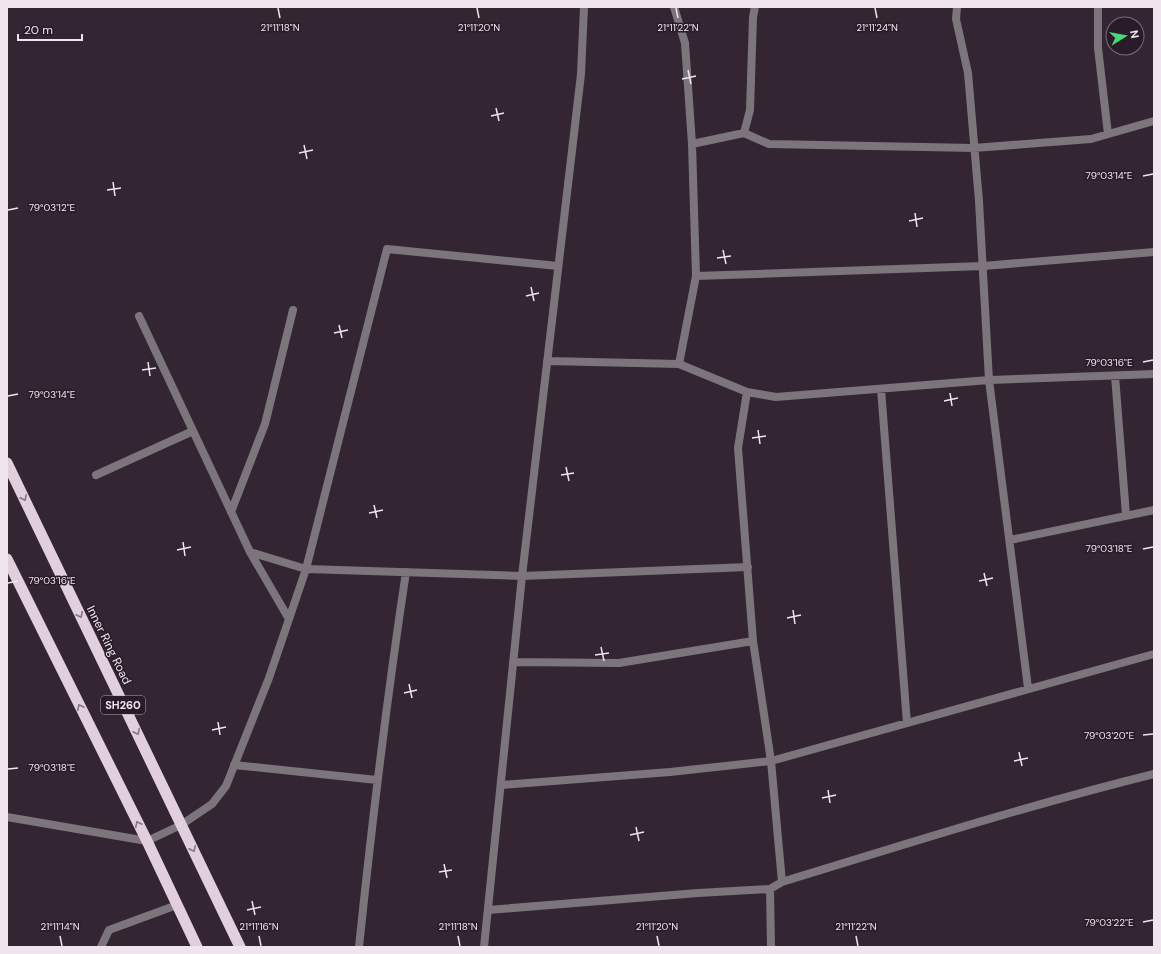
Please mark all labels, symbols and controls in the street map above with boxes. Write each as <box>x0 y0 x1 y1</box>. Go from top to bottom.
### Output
scale bar <box>18 16 82 42</box>
north arrow <box>1105 16 1145 56</box>
text: 21°11'18"N <box>260 21 300 34</box>
text: 21°11'20"N <box>458 21 500 34</box>
text: 21°11'22"N <box>657 21 699 34</box>
text: 21°11'24"N <box>856 21 898 34</box>
text: 20 m <box>24 22 53 38</box>
text: N <box>1127 29 1142 39</box>
text: 79°03'14"E <box>1086 169 1133 182</box>
text: 79°03'12"E <box>29 201 76 214</box>
text: 79°03'16"E <box>1085 356 1133 369</box>
text: 79°03'14"E <box>29 388 76 401</box>
one-way arrow <box>19 493 27 501</box>
text: 79°03'18"E <box>1086 542 1133 555</box>
text: 79°03'16"E <box>28 574 76 587</box>
street label: Inner Ring Road <box>83 603 135 687</box>
one-way arrow <box>75 611 83 618</box>
road number: SH260 <box>101 696 145 714</box>
one-way arrow <box>77 704 85 711</box>
one-way arrow <box>132 728 140 735</box>
text: 79°03'20"E <box>1084 729 1134 742</box>
text: 79°03'18"E <box>29 761 76 774</box>
one-way arrow <box>135 820 143 828</box>
one-way arrow <box>188 845 196 852</box>
text: 79°03'22"E <box>1084 916 1134 929</box>
text: 21°11'14"N <box>40 920 80 933</box>
text: 21°11'16"N <box>239 920 279 933</box>
text: 21°11'18"N <box>438 920 478 933</box>
text: 21°11'20"N <box>636 920 678 933</box>
text: 21°11'22"N <box>835 920 877 933</box>

